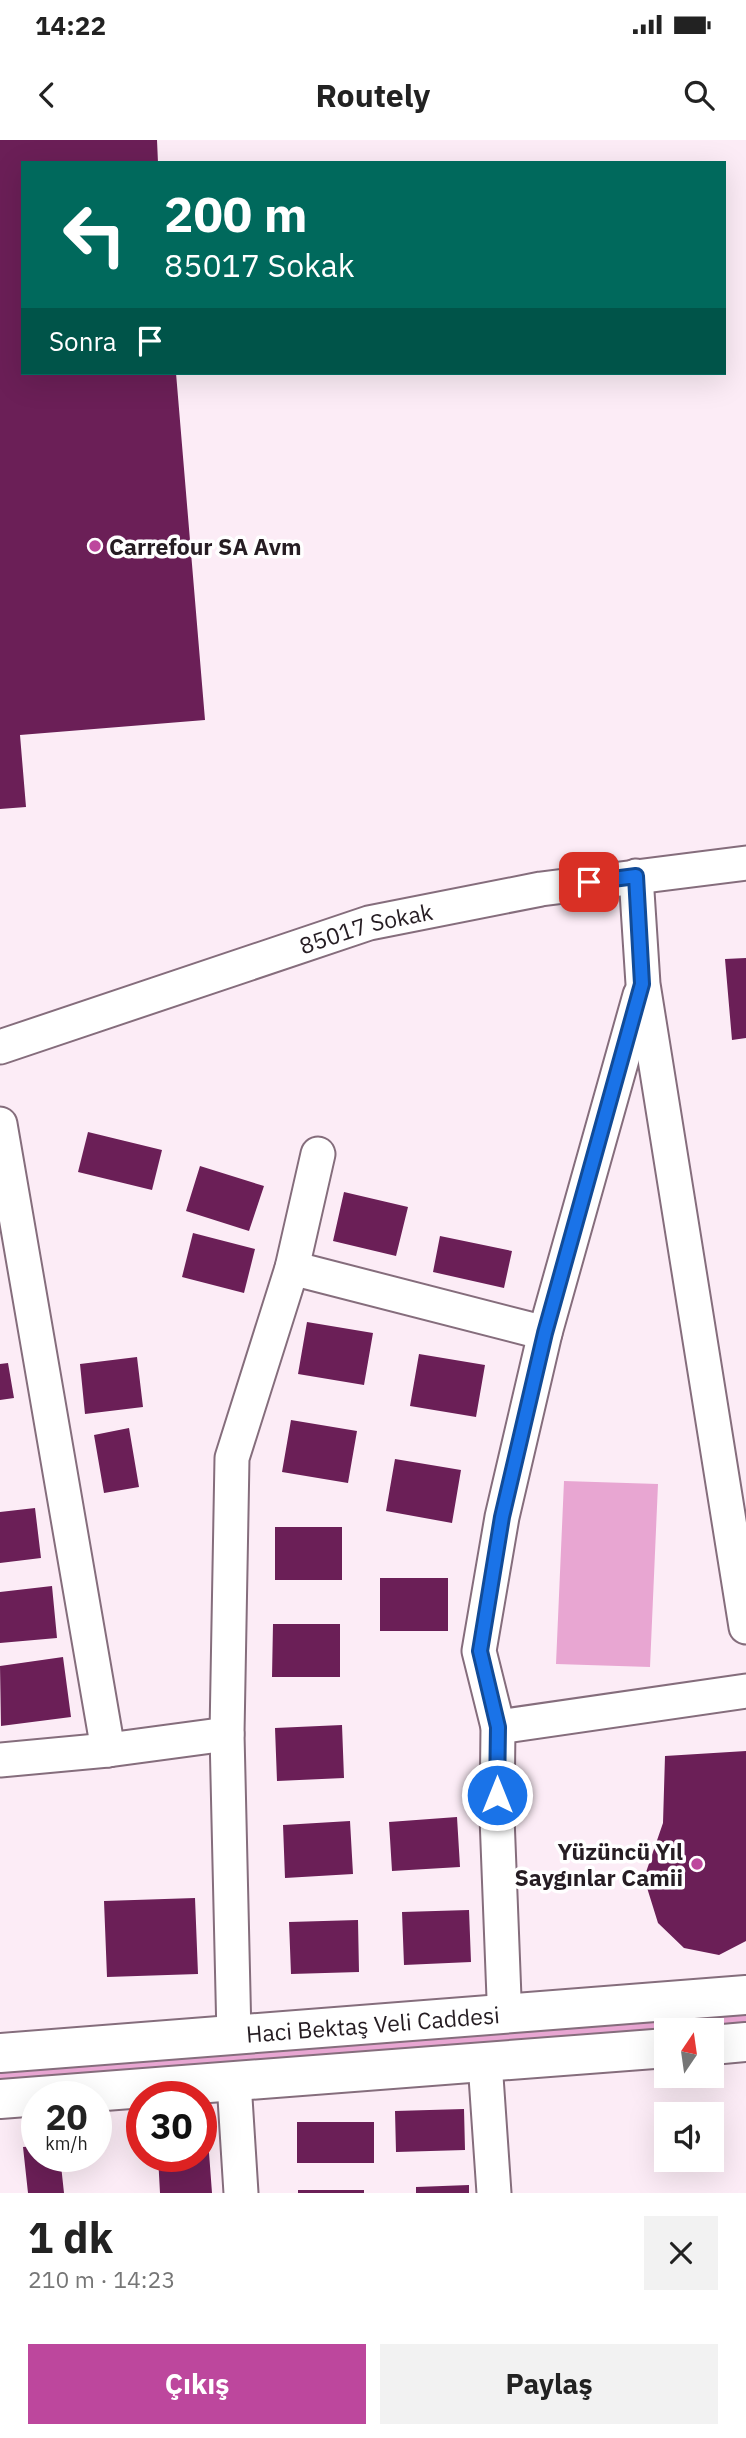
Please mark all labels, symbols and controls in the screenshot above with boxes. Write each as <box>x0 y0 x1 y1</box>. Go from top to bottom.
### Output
text: 14:22 <box>35 8 106 42</box>
text: Routely <box>316 74 430 116</box>
icon: back <box>28 76 66 114</box>
icon: search <box>680 76 718 114</box>
text: 200 m <box>164 182 308 245</box>
icon: left <box>49 189 140 280</box>
text: 85017 Sokak <box>164 244 355 286</box>
icon: arrive <box>131 322 169 360</box>
text: Sonra <box>49 324 117 358</box>
place label: Carrefour SA Avm <box>109 531 302 561</box>
marker: Carrefour SA Avm <box>87 538 103 554</box>
pin <box>559 852 619 912</box>
icon: arrive <box>570 863 608 901</box>
street label: 85017 Sokak <box>295 896 435 960</box>
position arrow <box>460 1758 534 1832</box>
place label: Yüzüncü Yıl Saygınlar Camii <box>514 1836 683 1892</box>
marker: Yüzüncü Yıl Saygınlar Camii <box>689 1856 705 1872</box>
street label: Haci Bektaş Veli Caddesi <box>245 1999 501 2049</box>
north arrow <box>654 2018 724 2088</box>
map controls <box>654 2018 724 2172</box>
speed limit sign: 30 <box>126 2081 217 2172</box>
text: 20 <box>45 2094 88 2140</box>
button: sound <box>654 2102 724 2172</box>
text: km/h <box>45 2132 88 2155</box>
text: 1 dk <box>28 2210 113 2265</box>
button: close <box>644 2216 718 2290</box>
text: 210 m · 14:23 <box>28 2264 175 2294</box>
button: Çıkış <box>28 2344 366 2424</box>
button: Paylaş <box>380 2344 718 2424</box>

